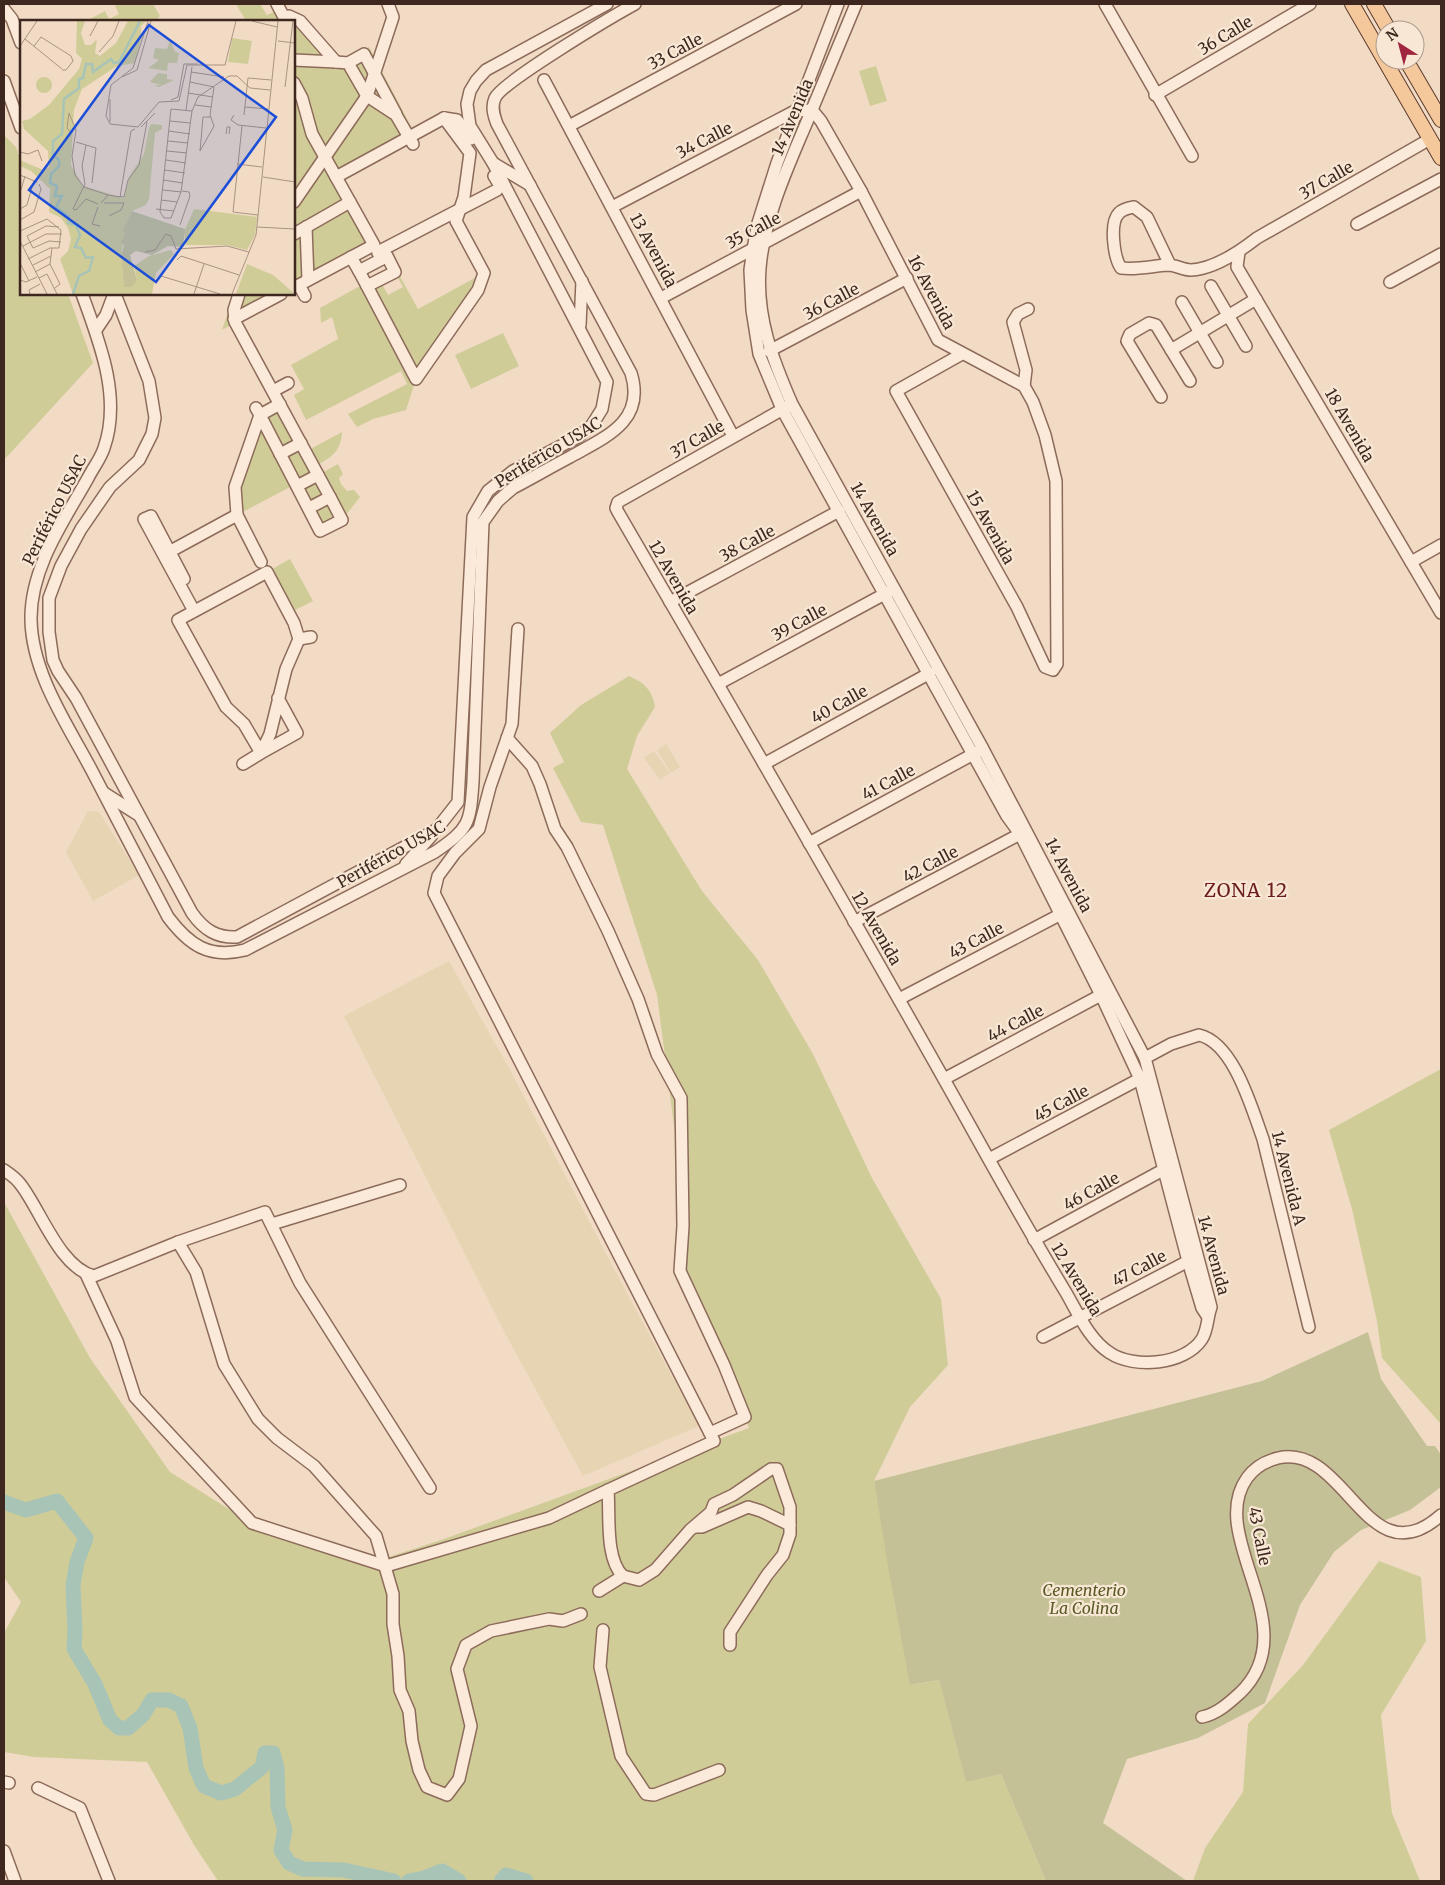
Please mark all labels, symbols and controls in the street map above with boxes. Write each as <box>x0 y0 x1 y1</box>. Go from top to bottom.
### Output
street label: 36 Calle <box>1194 11 1256 59</box>
inset map <box>20 20 295 295</box>
north arrow <box>1375 20 1425 70</box>
text: N <box>1383 24 1402 45</box>
street label: 33 Calle <box>644 28 706 74</box>
street label: 14 Avenida <box>767 75 817 158</box>
street label: 34 Calle <box>673 117 735 163</box>
street label: 37 Calle <box>1295 157 1357 203</box>
street label: 35 Calle <box>722 207 784 253</box>
street label: 13 Avenida <box>626 209 682 291</box>
street label: 16 Avenida <box>904 251 960 333</box>
street label: 36 Calle <box>800 278 862 324</box>
street label: 18 Avenida <box>1321 385 1379 466</box>
street label: Periférico USAC <box>491 412 605 492</box>
street label: 37 Calle <box>666 416 728 462</box>
street label: Periférico USAC <box>18 452 90 568</box>
street label: 14 Avenida <box>846 478 904 560</box>
street label: 15 Avenida <box>962 487 1020 568</box>
street label: 38 Calle <box>716 520 778 566</box>
street label: 12 Avenida <box>645 537 703 618</box>
street label: 39 Calle <box>768 599 830 645</box>
street label: 40 Calle <box>807 680 871 728</box>
street label: 41 Calle <box>858 760 918 804</box>
street label: Periférico USAC <box>333 816 449 892</box>
street label: 14 Avenida <box>1041 834 1097 916</box>
street label: 42 Calle <box>899 841 961 887</box>
district label: ZONA 12 <box>1204 878 1288 902</box>
street label: 12 Avenida <box>848 888 906 969</box>
street label: 43 Calle <box>945 917 1007 963</box>
street label: 44 Calle <box>983 1000 1047 1046</box>
street label: 45 Calle <box>1030 1080 1092 1126</box>
street label: 14 Avenida A <box>1268 1129 1311 1228</box>
street label: 46 Calle <box>1060 1168 1122 1214</box>
street label: 14 Avenida <box>1194 1213 1234 1297</box>
street label: 12 Avenida <box>1047 1239 1107 1320</box>
street label: 47 Calle <box>1108 1245 1170 1291</box>
street label: 43 Calle <box>1245 1505 1275 1567</box>
park label: Cementerio La Colina <box>1042 1580 1126 1618</box>

